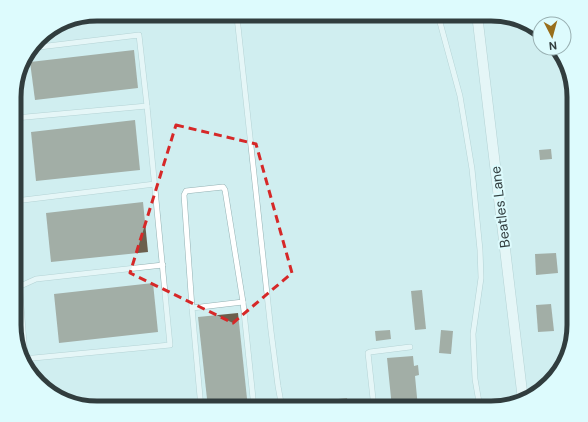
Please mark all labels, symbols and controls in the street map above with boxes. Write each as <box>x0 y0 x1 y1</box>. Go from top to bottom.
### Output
north arrow <box>532 16 572 56</box>
text: N <box>548 39 558 53</box>
street label: Beatles Lane <box>486 165 514 249</box>

